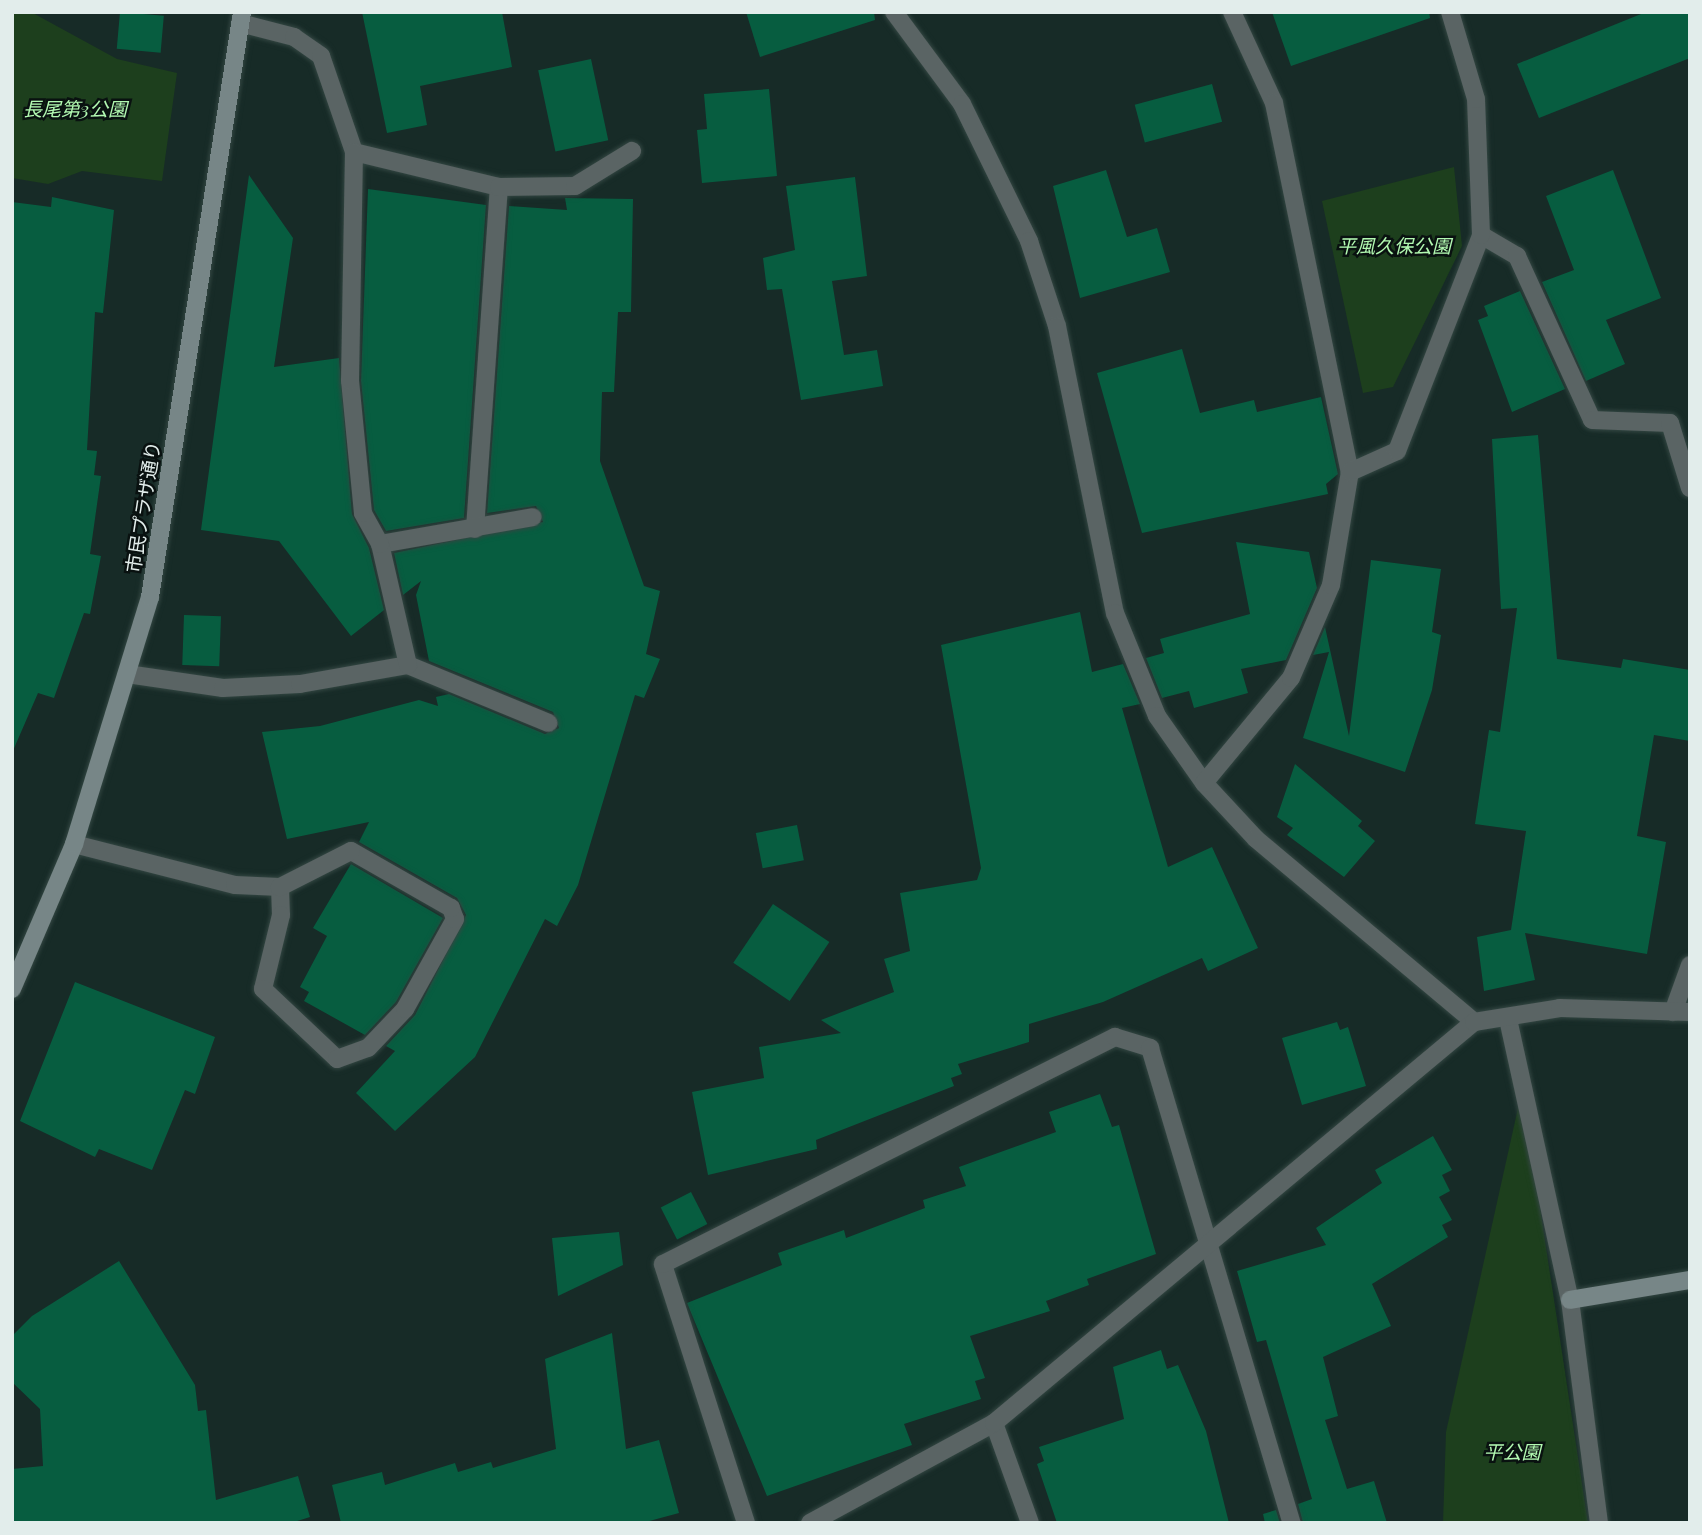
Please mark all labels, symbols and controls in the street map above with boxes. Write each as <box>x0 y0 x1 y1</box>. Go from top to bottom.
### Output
park label: 長尾第3公園 <box>23 98 127 120</box>
park label: 平風久保公園 <box>1337 235 1451 257</box>
street label: 市民プラザ通り <box>121 440 165 574</box>
park label: 平公園 <box>1484 1441 1540 1463</box>

